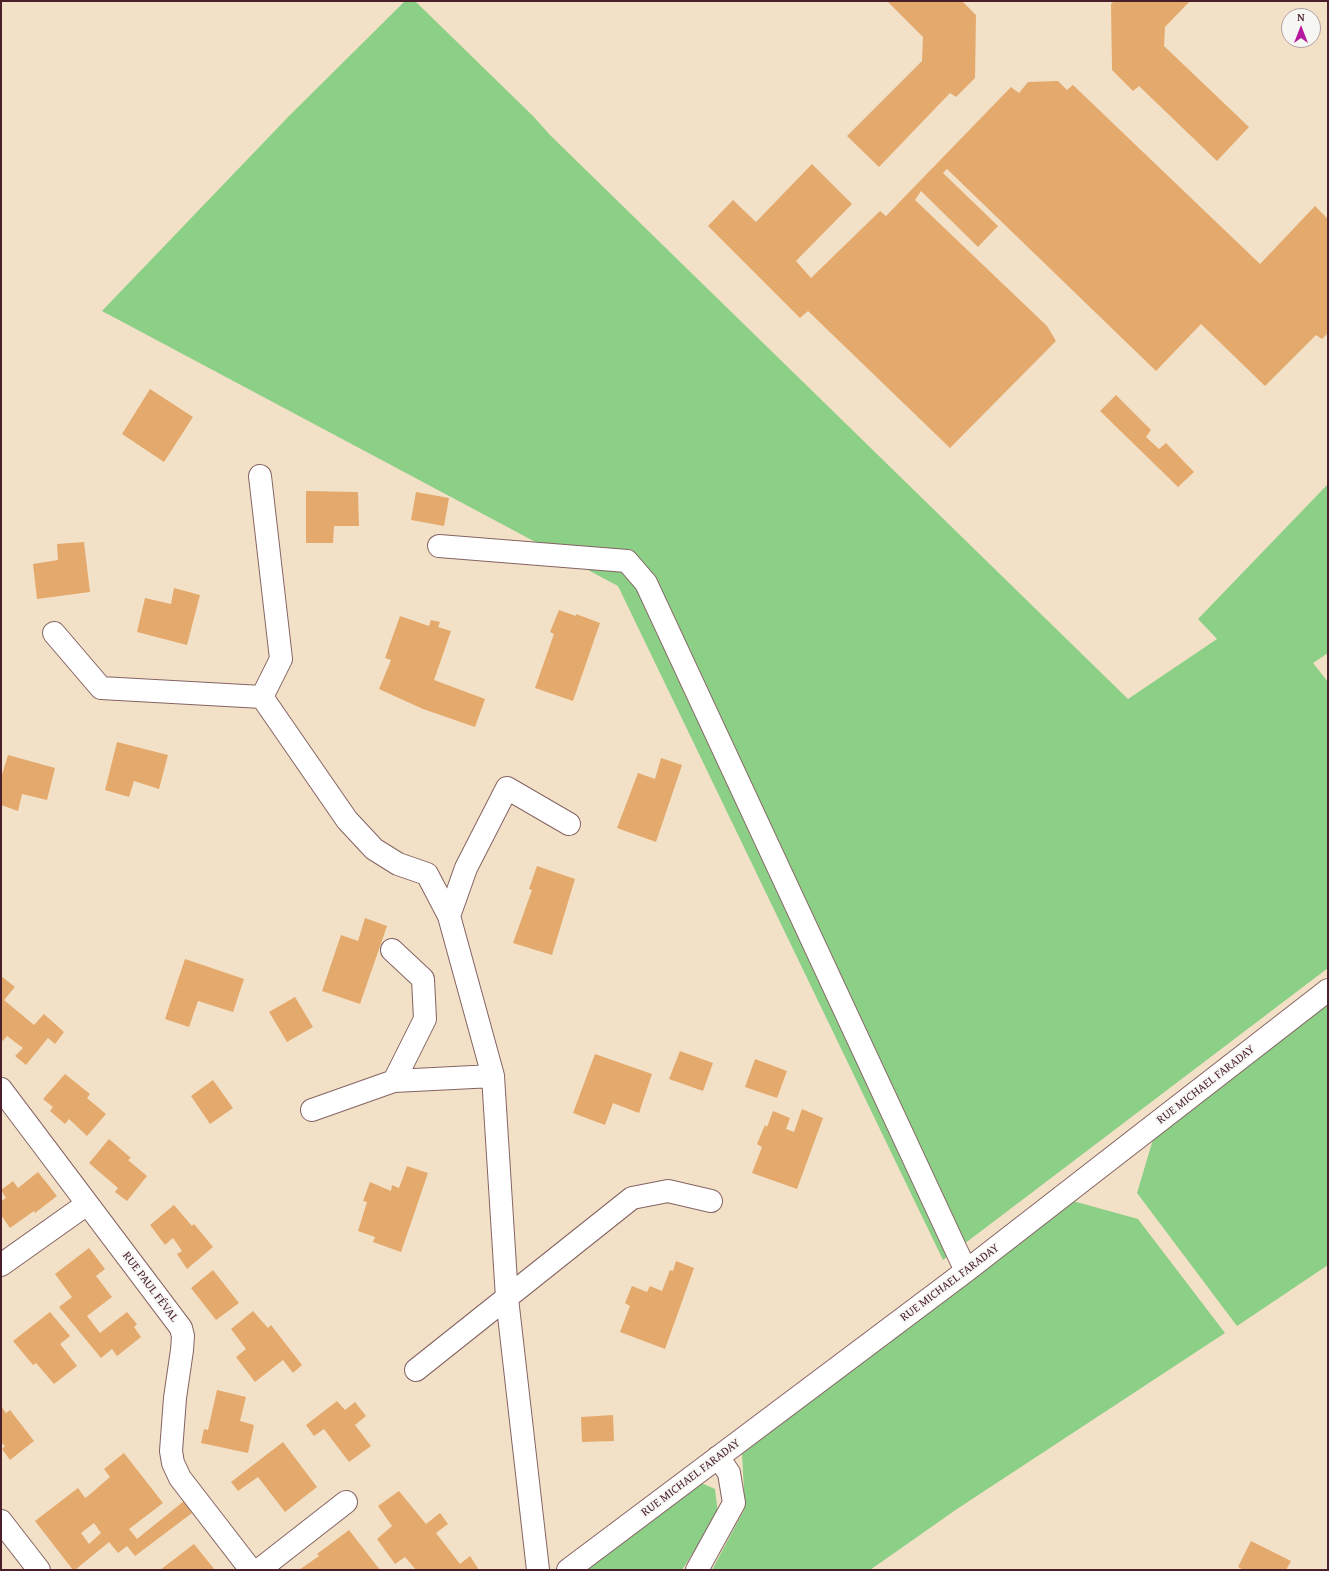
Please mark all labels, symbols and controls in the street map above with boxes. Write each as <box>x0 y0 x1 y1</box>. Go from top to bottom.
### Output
north arrow <box>1281 8 1321 48</box>
text: N <box>1297 9 1305 25</box>
street label: RUE MICHAEL FARADAY <box>1154 1042 1258 1128</box>
street label: RUE MICHAEL FARADAY <box>898 1241 1002 1325</box>
street label: RUE PAUL FÉVAL <box>119 1249 181 1325</box>
street label: RUE MICHAEL FARADAY <box>639 1436 743 1520</box>

